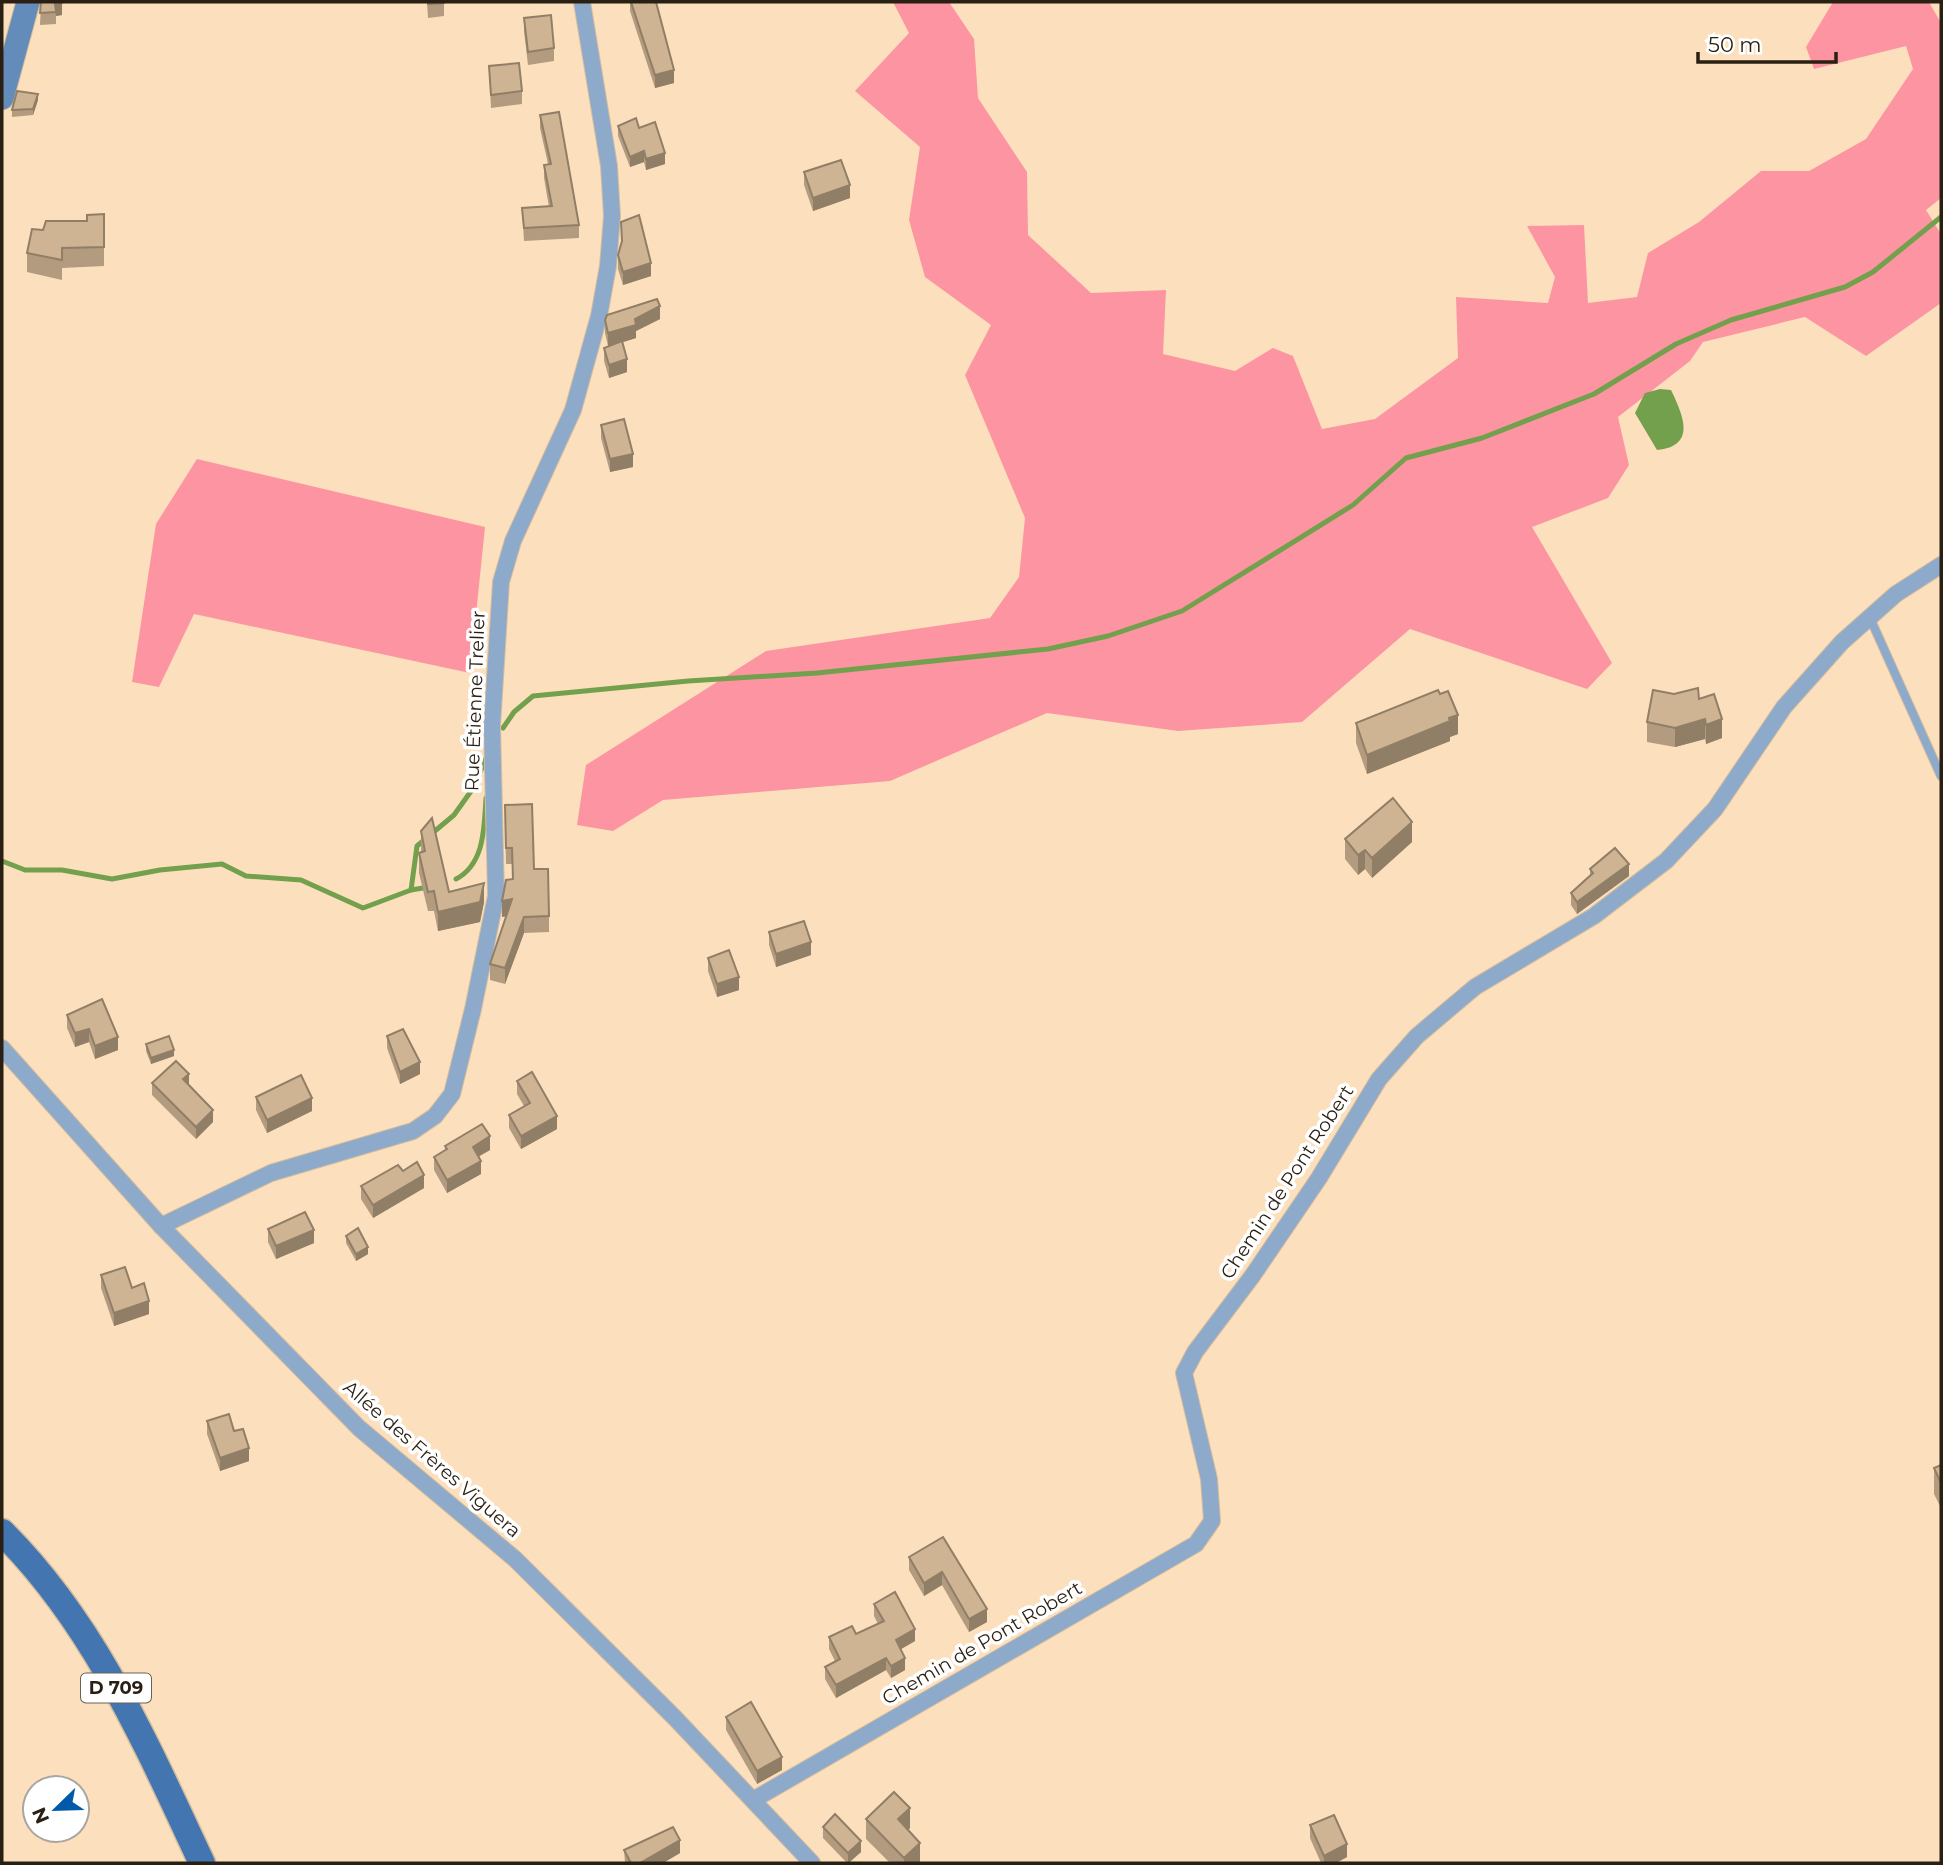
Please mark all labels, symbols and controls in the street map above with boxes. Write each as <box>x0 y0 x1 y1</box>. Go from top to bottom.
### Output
scale bar <box>1698 21 1836 65</box>
text: 50 m <box>1708 32 1762 57</box>
street label: Rue Étienne Trelier <box>460 610 490 792</box>
street label: Chemin de Pont Robert <box>1216 1080 1359 1283</box>
street label: Allée des Frères Viguera <box>339 1376 525 1542</box>
street label: Chemin de Pont Robert <box>878 1576 1086 1710</box>
road number: D 709 <box>81 1674 151 1702</box>
north arrow <box>21 1774 91 1844</box>
text: N <box>27 1804 54 1827</box>

